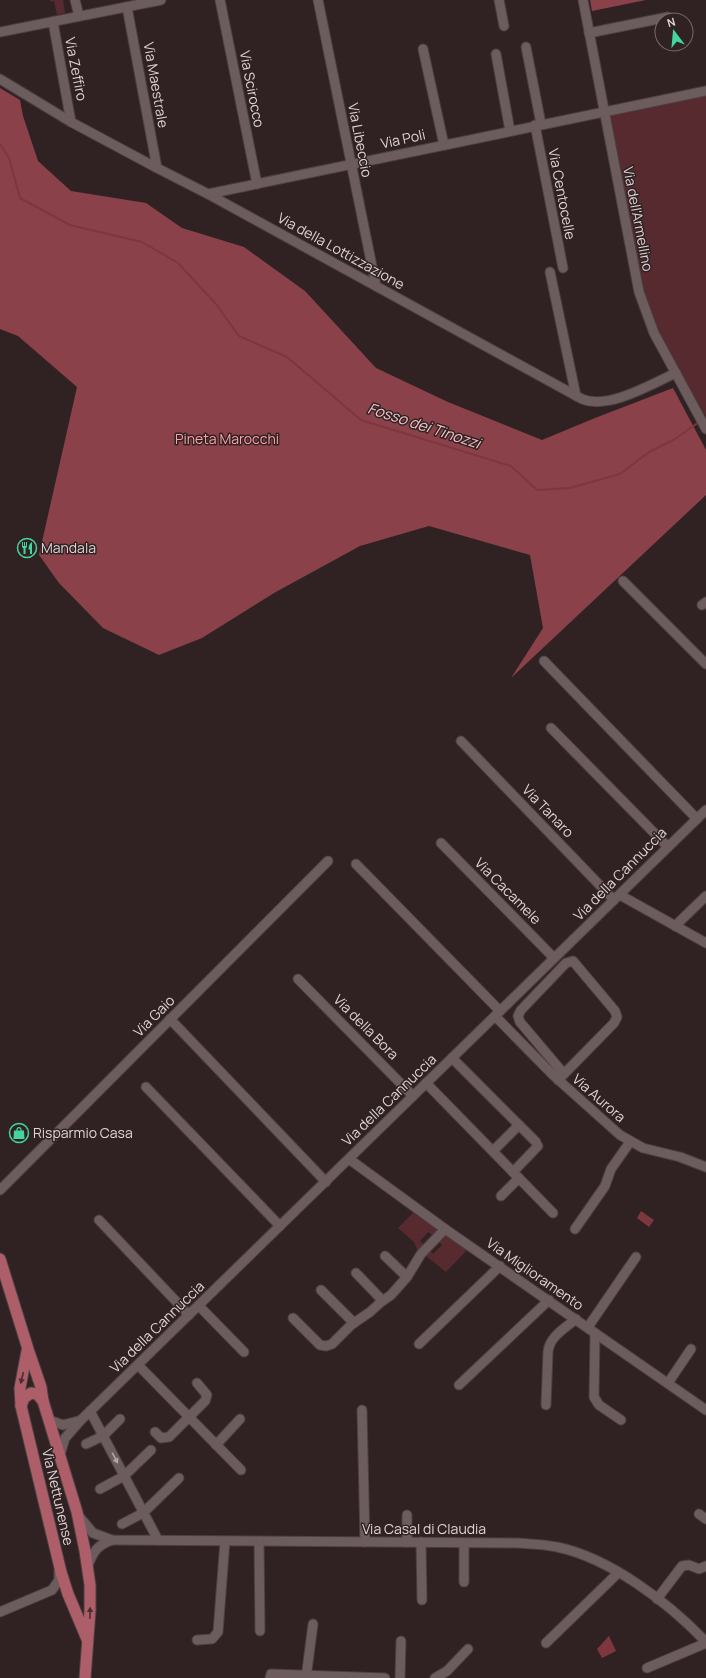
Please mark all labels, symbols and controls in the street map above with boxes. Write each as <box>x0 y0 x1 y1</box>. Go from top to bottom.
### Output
north arrow <box>654 12 694 52</box>
text: N <box>665 14 677 30</box>
street label: Via Zeffiro <box>61 35 92 102</box>
street label: Via Maestrale <box>140 41 173 129</box>
street label: Via Scirocco <box>236 49 269 129</box>
street label: Via Libeccio <box>344 101 377 179</box>
street label: Via Poli <box>379 125 427 153</box>
street label: Via Centocelle <box>544 147 581 241</box>
street label: Via dell'Armellino <box>619 165 658 273</box>
street label: Via della Lottizzazione <box>274 208 408 293</box>
water label: Fosso dei Tinozzi <box>365 397 485 454</box>
park label: Pineta Marocchi <box>175 429 279 448</box>
restaurant icon: Mandala <box>16 537 38 559</box>
place label: Mandala <box>41 538 96 557</box>
street label: Via Tanaro <box>518 780 578 841</box>
street label: Via della Cannuccia <box>569 823 670 924</box>
street label: Via Cacamele <box>471 853 546 928</box>
street label: Via della Bora <box>330 990 403 1063</box>
street label: Via Gaio <box>129 991 178 1040</box>
street label: Via della Cannuccia <box>337 1050 440 1150</box>
street label: Via Aurora <box>569 1069 630 1126</box>
shop icon: Risparmio Casa <box>8 1122 30 1144</box>
place label: Risparmio Casa <box>33 1123 133 1142</box>
street label: Via Miglioramento <box>483 1233 588 1314</box>
street label: Via della Cannuccia <box>105 1277 208 1377</box>
one-way arrow <box>19 1372 25 1384</box>
street label: Via Nettunense <box>38 1447 79 1547</box>
one-way arrow <box>111 1452 118 1463</box>
street label: Via Casal di Claudia <box>362 1519 486 1538</box>
one-way arrow <box>87 1606 93 1619</box>

